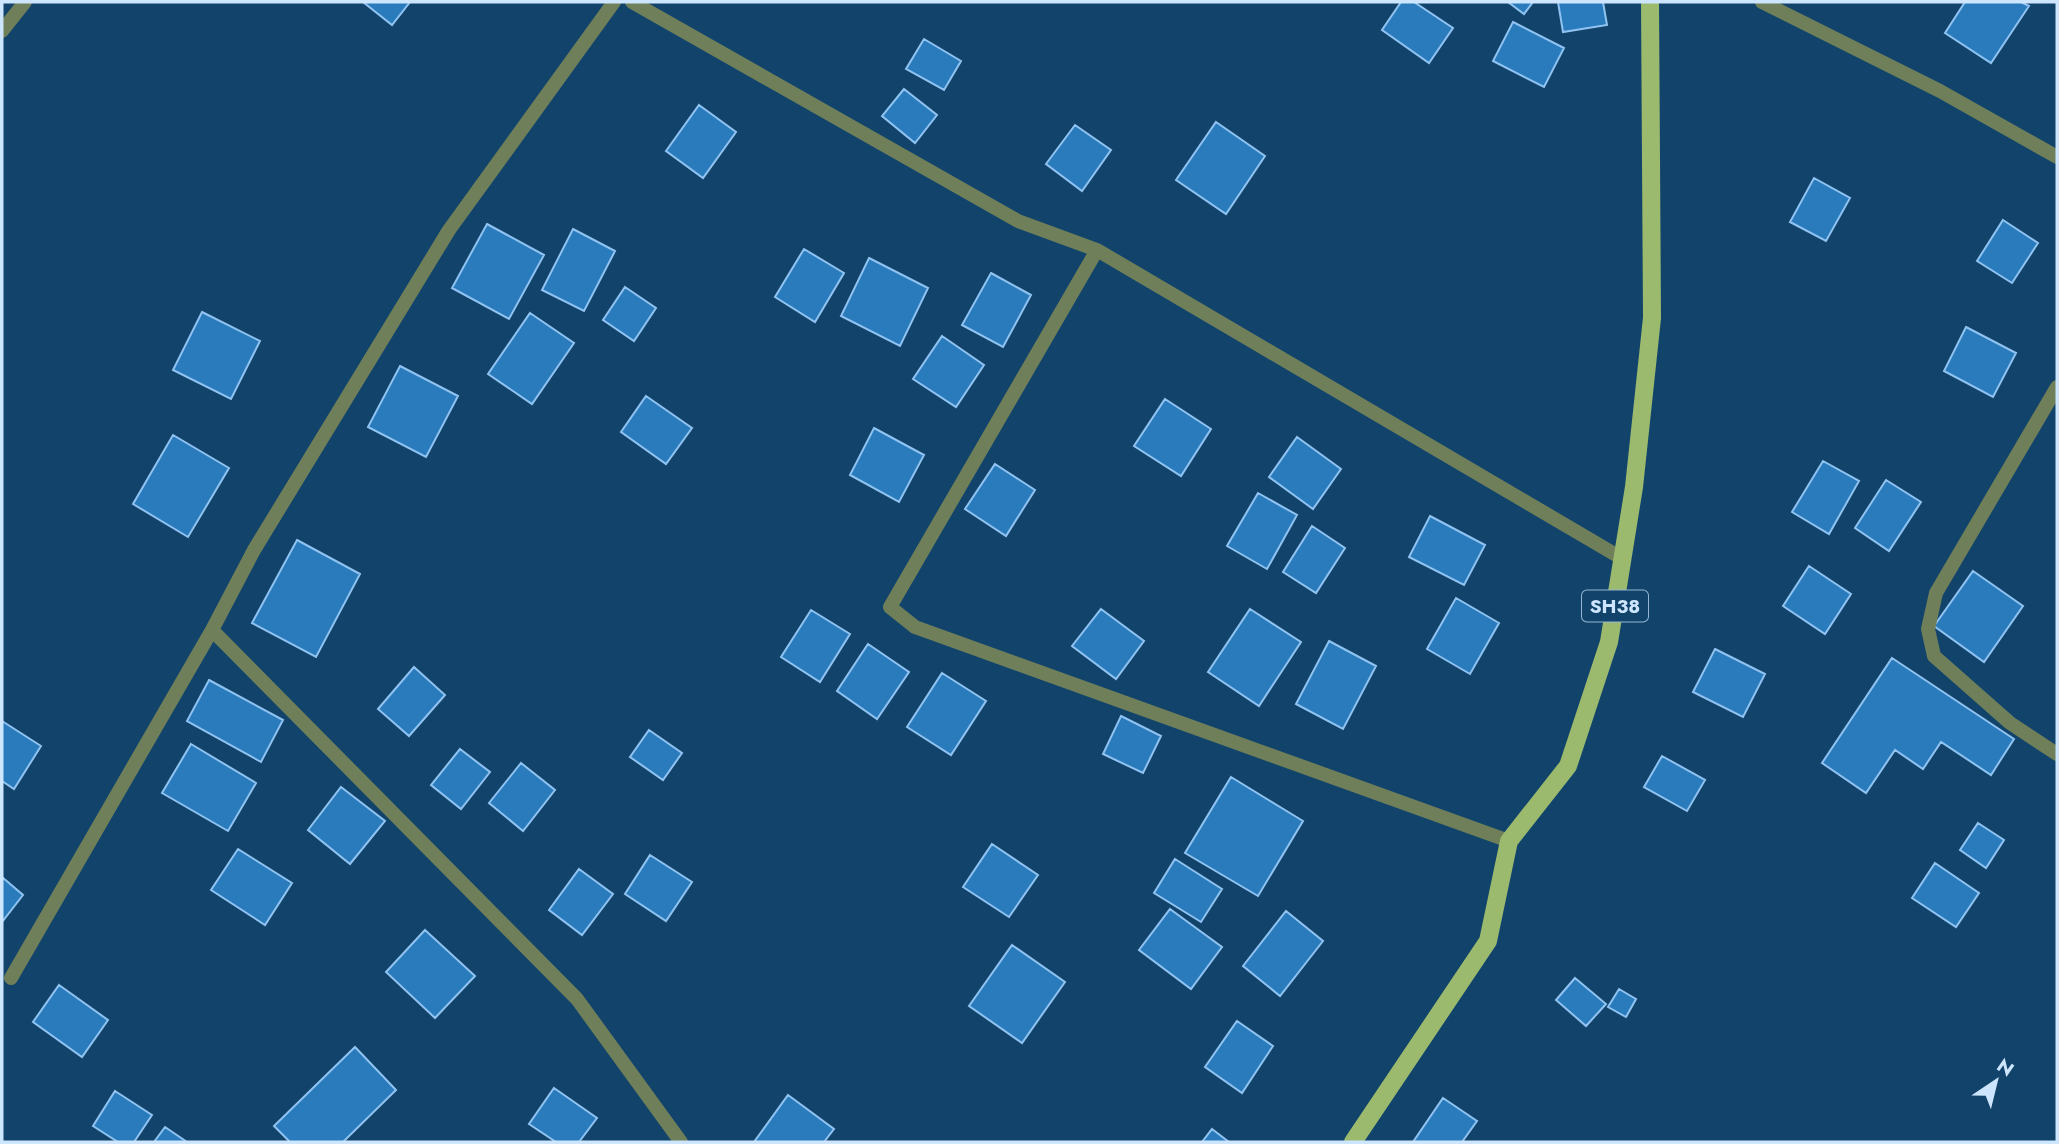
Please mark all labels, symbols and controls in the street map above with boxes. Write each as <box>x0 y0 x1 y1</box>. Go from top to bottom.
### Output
road number: SH38 <box>1582 590 1648 622</box>
north arrow <box>1961 1046 2031 1116</box>
text: N <box>1992 1052 2019 1083</box>

